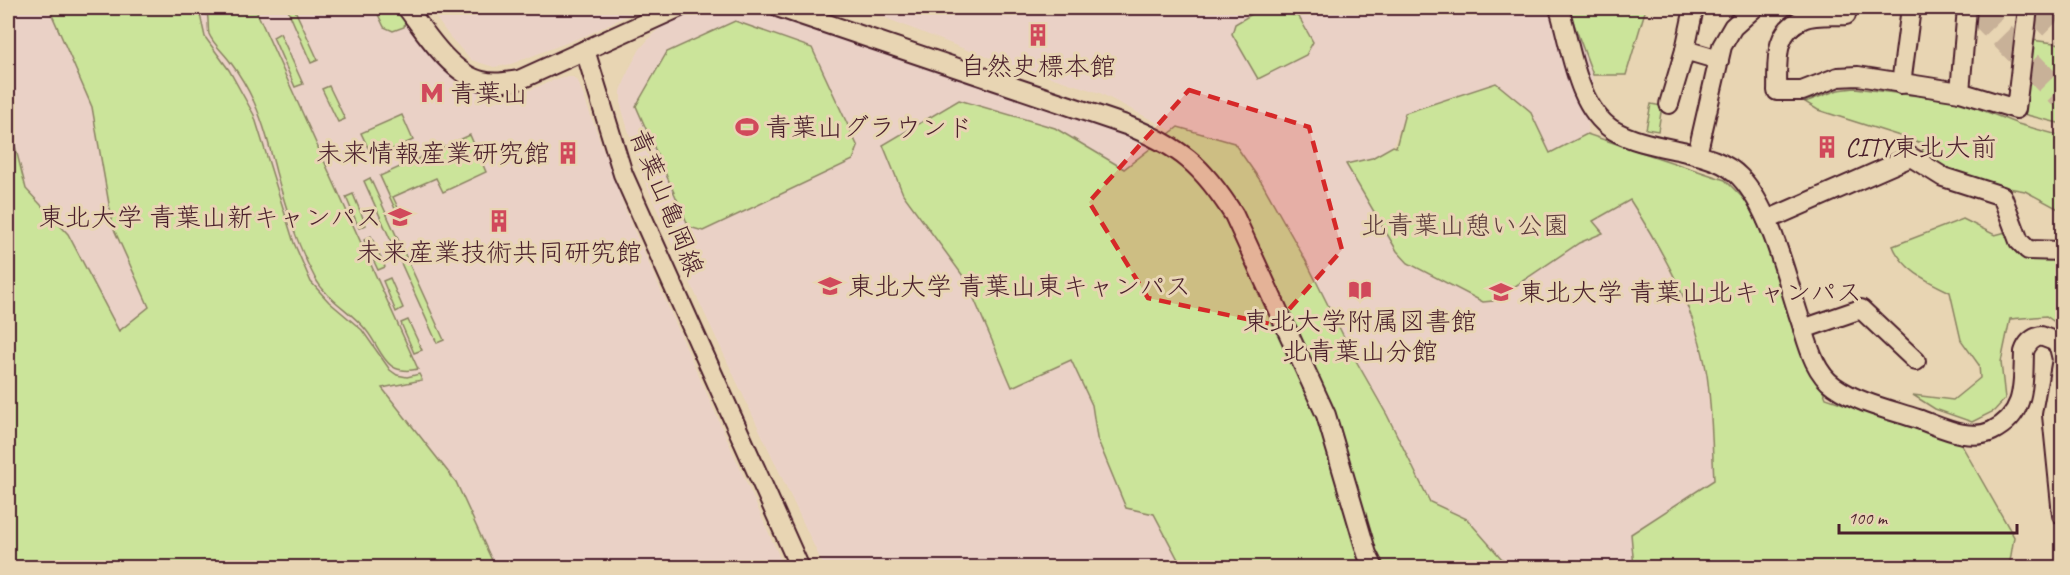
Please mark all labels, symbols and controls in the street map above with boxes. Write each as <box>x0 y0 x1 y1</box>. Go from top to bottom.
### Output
building icon: 自然史標本館 <box>1025 22 1051 48</box>
place label: 自然史標本館 <box>960 50 1116 83</box>
place label: 青葉山 <box>450 77 528 110</box>
metro station icon: 青葉山 <box>419 80 445 106</box>
place label: 青葉山グラウンド <box>765 111 973 144</box>
sports icon: 青葉山グラウンド <box>734 114 760 140</box>
street label: 青葉山亀岡線 <box>622 124 711 281</box>
place label: CITY東北大前 <box>1845 131 1996 164</box>
building icon: CITY東北大前 <box>1814 134 1840 160</box>
place label: 未来情報産業研究館 <box>316 137 550 170</box>
building icon: 未来情報産業研究館 <box>555 140 581 166</box>
place label: 東北大学 青葉山新キャンパス <box>39 201 382 234</box>
school or university icon: 東北大学 青葉山新キャンパス <box>387 204 413 230</box>
building icon: 未来産業技術共同研究館 <box>486 208 512 234</box>
park label: 北青葉山憩い公園 <box>1361 209 1569 242</box>
place label: 未来産業技術共同研究館 <box>356 236 642 269</box>
place label: 東北大学 青葉山東キャンパス <box>848 270 1191 303</box>
school or university icon: 東北大学 青葉山東キャンパス <box>817 273 843 299</box>
place label: 東北大学 青葉山北キャンパス <box>1519 276 1862 309</box>
library icon: 東北大学附属図書館 北青葉山分館 <box>1347 277 1373 303</box>
school or university icon: 東北大学 青葉山北キャンパス <box>1488 279 1514 305</box>
place label: 東北大学附属図書館 北青葉山分館 <box>1243 305 1477 368</box>
scale bar <box>1839 497 2018 535</box>
text: 100 m <box>1848 507 1889 529</box>

